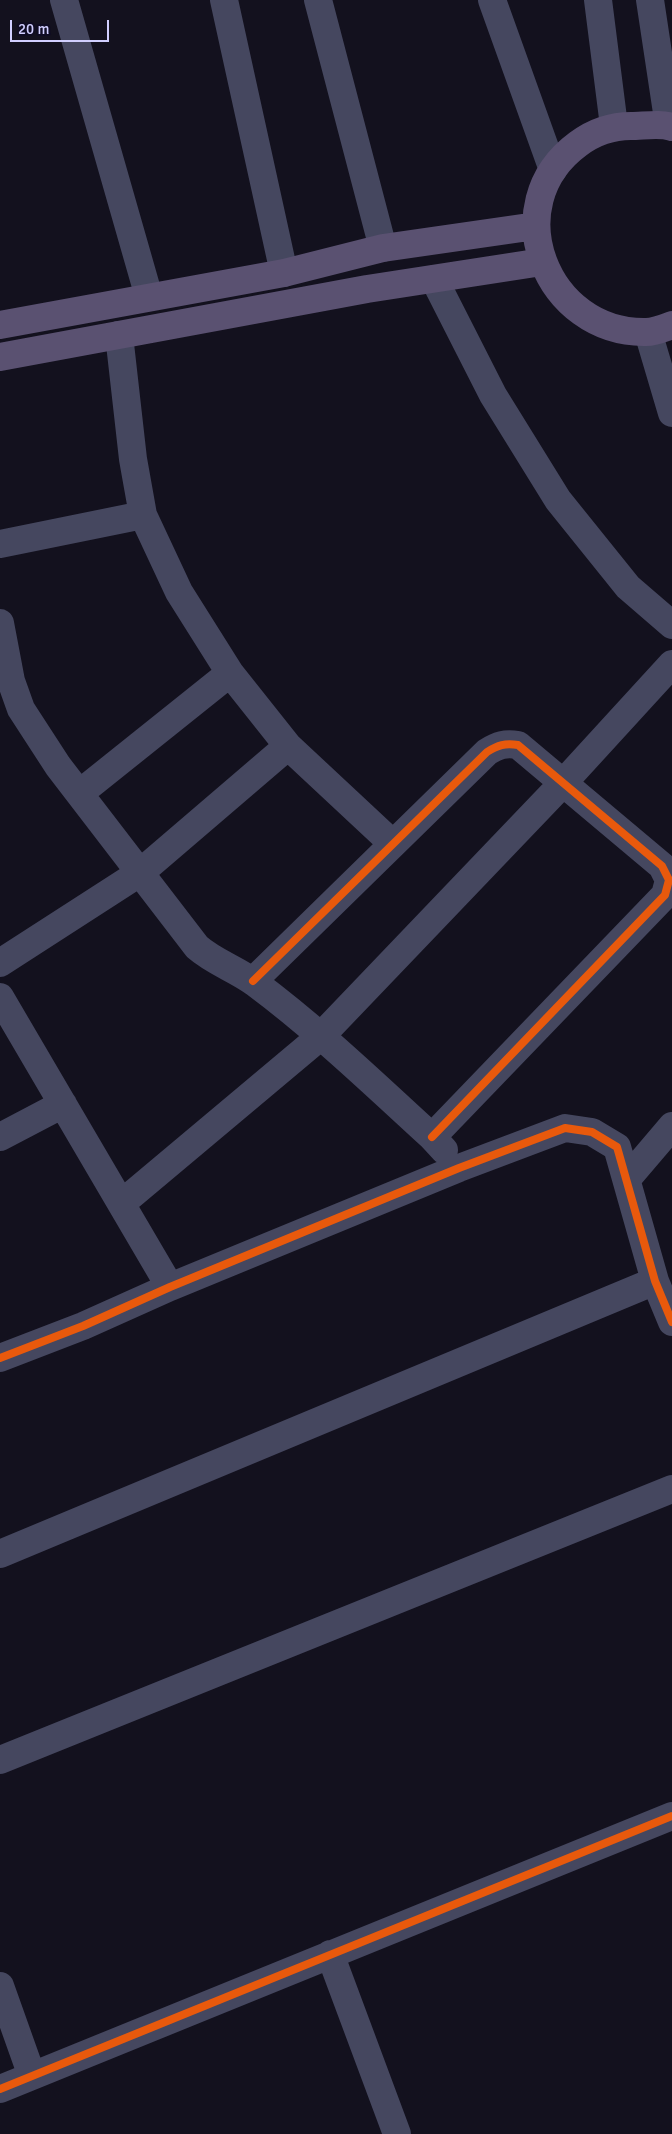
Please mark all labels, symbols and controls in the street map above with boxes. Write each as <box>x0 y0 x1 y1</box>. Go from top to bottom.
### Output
scale bar <box>12 10 111 42</box>
text: 20 m <box>18 20 49 38</box>

